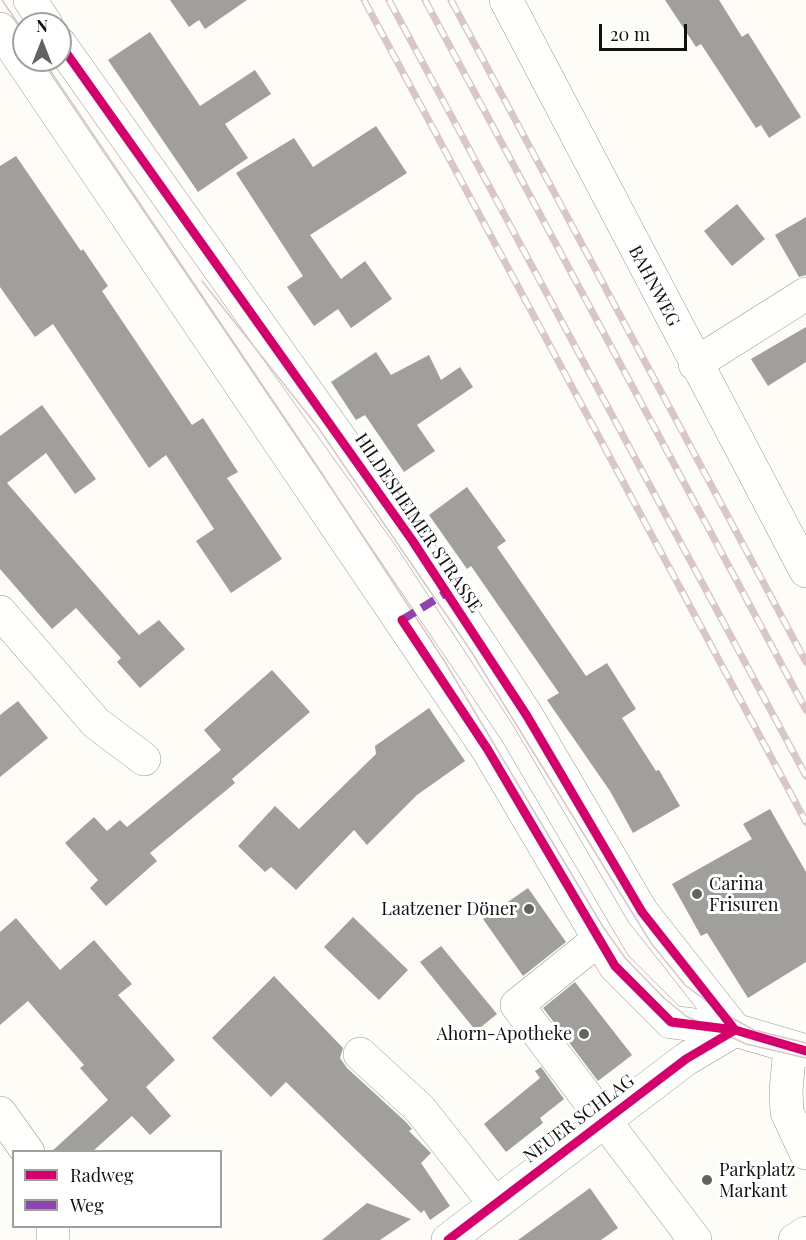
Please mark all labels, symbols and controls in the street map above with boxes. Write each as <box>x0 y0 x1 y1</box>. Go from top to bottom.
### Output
north arrow <box>12 12 72 72</box>
scale bar <box>602 12 690 50</box>
text: N <box>36 15 48 36</box>
text: 20 m <box>610 22 650 46</box>
street label: BAHNWEG <box>624 242 684 330</box>
street label: HILDESHEIMER STRASSE <box>350 429 486 617</box>
place label: Carina Frisuren <box>709 873 779 916</box>
marker: Carina Frisuren <box>690 887 704 901</box>
place label: Laatzener Döner <box>381 898 517 920</box>
marker: Laatzener Döner <box>522 902 536 916</box>
place label: Ahorn-Apotheke <box>436 1023 572 1045</box>
marker: Ahorn-Apotheke <box>577 1027 591 1041</box>
street label: NEUER SCHLAG <box>519 1070 639 1168</box>
legend <box>12 1150 222 1228</box>
place label: Parkplatz Markant <box>719 1159 795 1202</box>
text: Radweg <box>70 1163 133 1187</box>
marker: Parkplatz Markant <box>700 1173 714 1187</box>
text: Weg <box>70 1193 104 1217</box>

